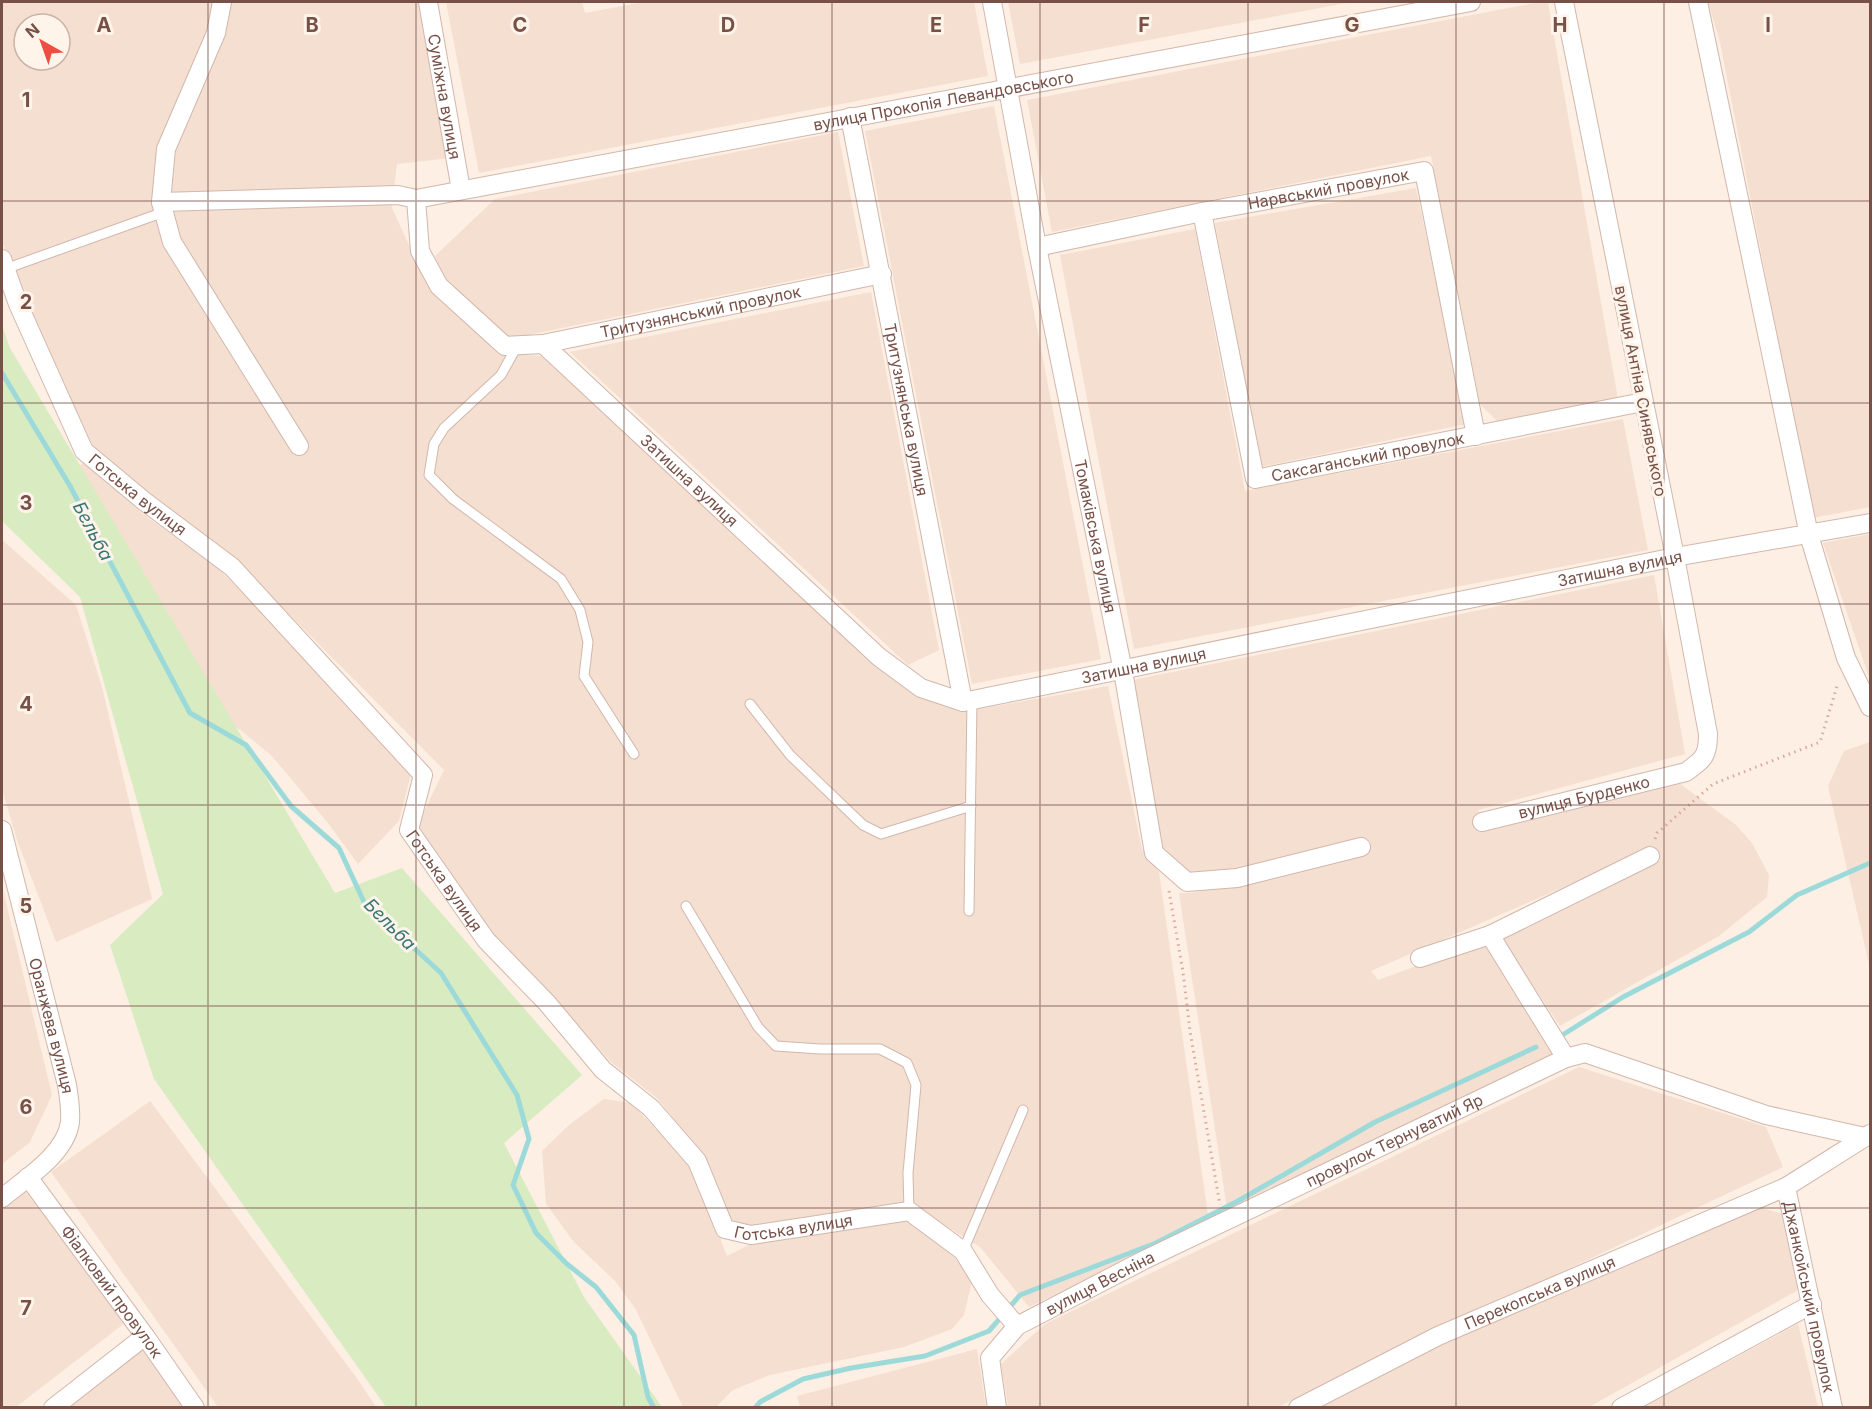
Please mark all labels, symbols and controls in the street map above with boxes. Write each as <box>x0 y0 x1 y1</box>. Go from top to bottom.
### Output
north arrow <box>12 12 72 72</box>
text: A <box>97 13 112 37</box>
text: B <box>305 13 319 37</box>
text: C <box>513 13 527 37</box>
text: D <box>721 13 735 37</box>
text: E <box>930 13 942 37</box>
text: F <box>1138 13 1150 37</box>
text: G <box>1344 13 1360 37</box>
text: H <box>1553 13 1567 37</box>
text: I <box>1765 13 1771 37</box>
text: N <box>21 19 43 42</box>
street label: Суміжна вулиця <box>424 32 465 161</box>
street label: вулиця Прокопія Левандовського <box>811 66 1075 135</box>
text: 1 <box>22 88 30 112</box>
street label: Нарвський провулок <box>1246 164 1411 213</box>
street label: Тритузнянський провулок <box>598 281 803 342</box>
street label: вулиця Антіна Синявського <box>1611 284 1671 498</box>
text: 2 <box>20 290 32 314</box>
street label: Тритузнянська вулиця <box>880 322 933 498</box>
street label: Саксаганський провулок <box>1269 428 1466 486</box>
street label: Затишна вулиця <box>636 430 742 531</box>
street label: Готська вулиця <box>85 449 191 539</box>
street label: Томаківська вулиця <box>1070 457 1121 615</box>
text: 3 <box>20 491 32 515</box>
water label: Бельба <box>69 498 117 564</box>
street label: Затишна вулиця <box>1556 546 1684 591</box>
street label: Затишна вулиця <box>1080 643 1208 688</box>
text: 4 <box>19 692 33 716</box>
street label: вулиця Бурденко <box>1516 771 1652 823</box>
street label: Готська вулиця <box>402 826 487 935</box>
text: 5 <box>20 894 32 918</box>
water label: Бельба <box>360 894 420 954</box>
street label: Оранжева вулиця <box>25 956 78 1095</box>
street label: провулок Тернуватий Яр <box>1303 1089 1486 1191</box>
text: 6 <box>20 1095 33 1119</box>
street label: Джанкойський провулок <box>1779 1199 1839 1395</box>
street label: Готська вулиця <box>732 1210 854 1245</box>
street label: Фіалковий провулок <box>57 1221 167 1362</box>
street label: вулиця Весніна <box>1042 1247 1158 1319</box>
street label: Перекопська вулиця <box>1461 1251 1618 1334</box>
text: 7 <box>20 1296 32 1320</box>

